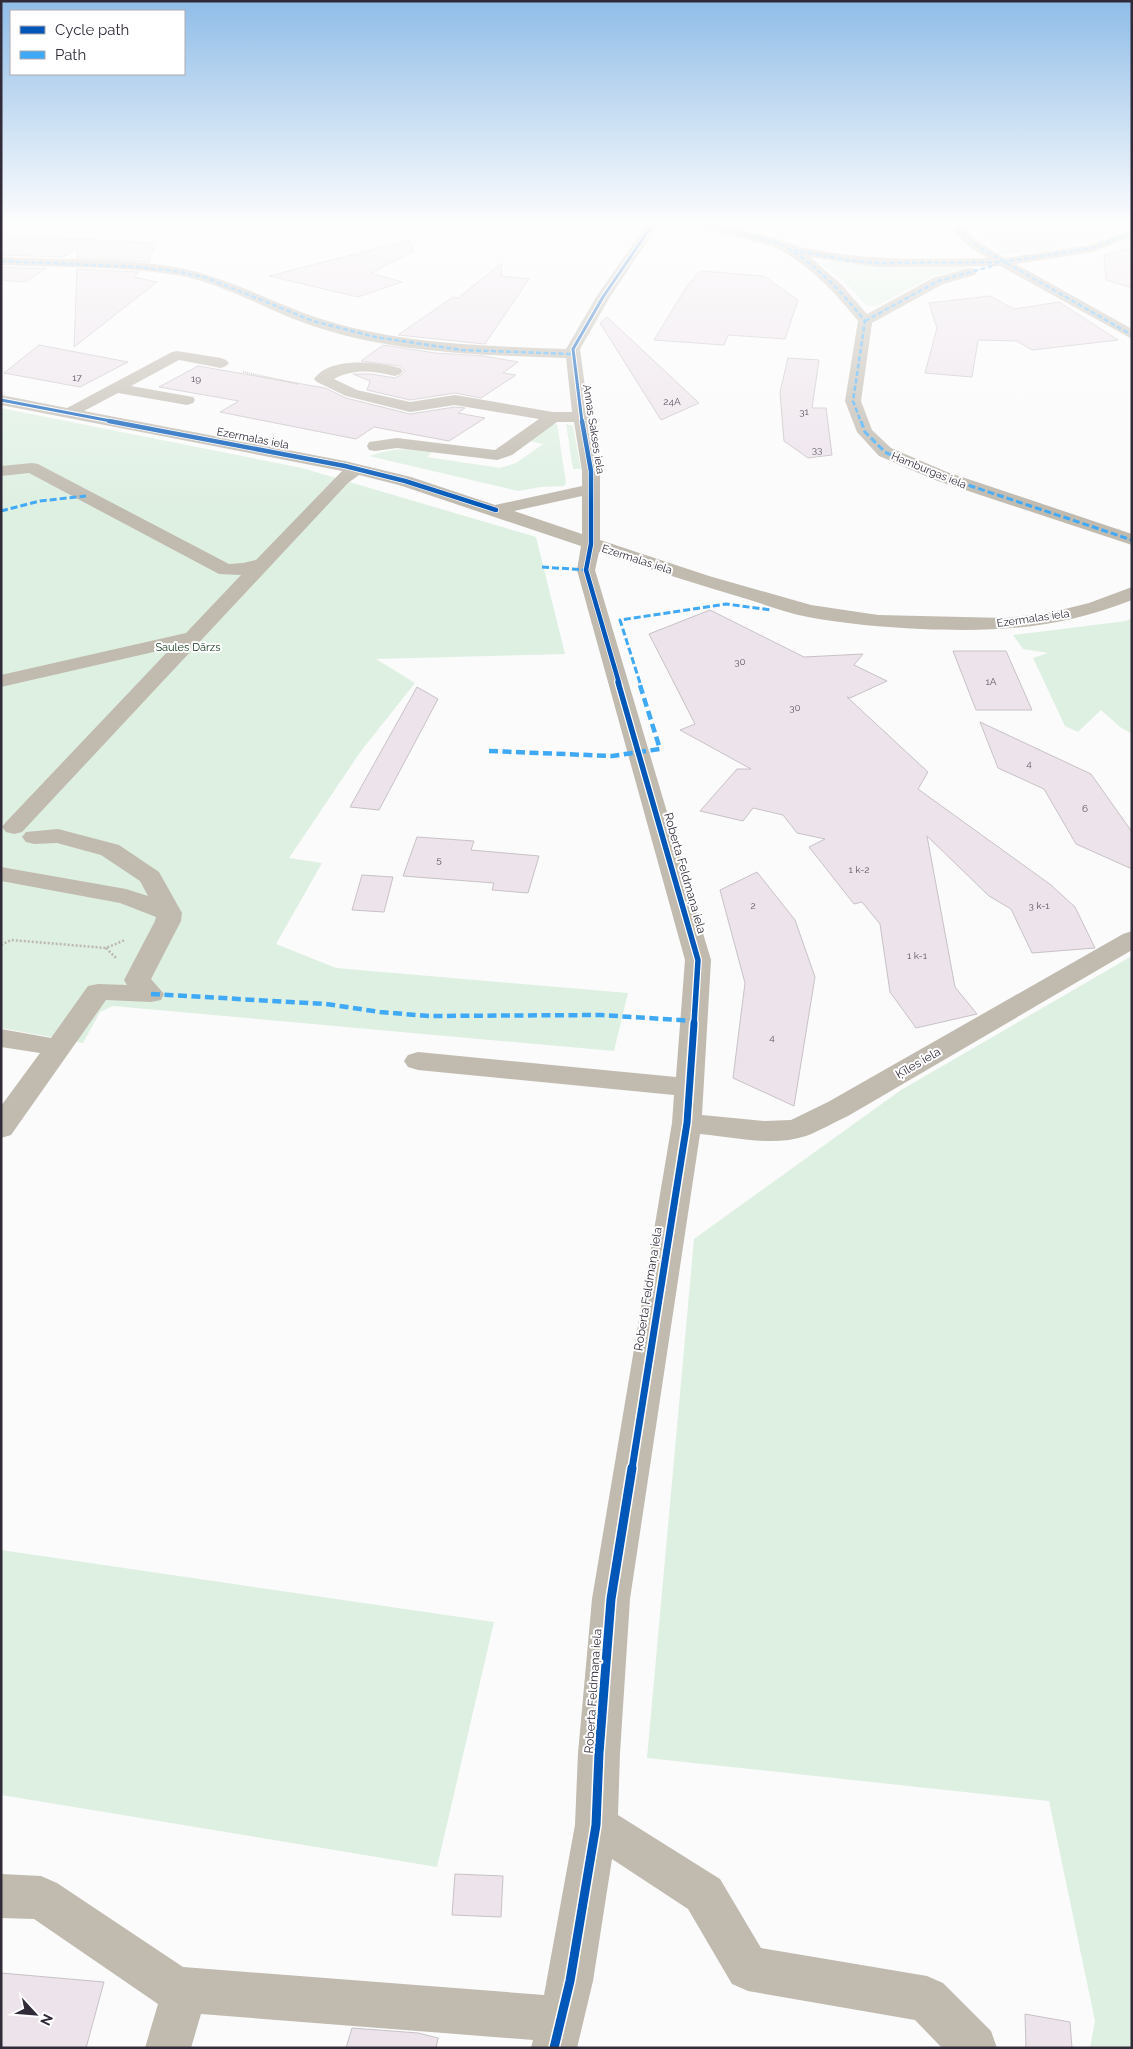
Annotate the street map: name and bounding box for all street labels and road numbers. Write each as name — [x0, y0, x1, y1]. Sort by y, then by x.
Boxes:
street label: Annas Sakses iela — [580, 383, 607, 475]
street label: Ezermalas iela — [216, 425, 290, 452]
street label: Hamburgas iela — [889, 449, 968, 491]
street label: Ezermalas iela — [600, 542, 674, 577]
street label: Ezermalas iela — [996, 607, 1070, 630]
street label: Roberta Feldmaņa iela — [661, 811, 709, 935]
street label: Ķīles iela — [893, 1045, 943, 1081]
street label: Roberta Feldmaņa iela — [631, 1226, 665, 1352]
street label: Roberta Feldmaņa iela — [582, 1628, 604, 1754]

